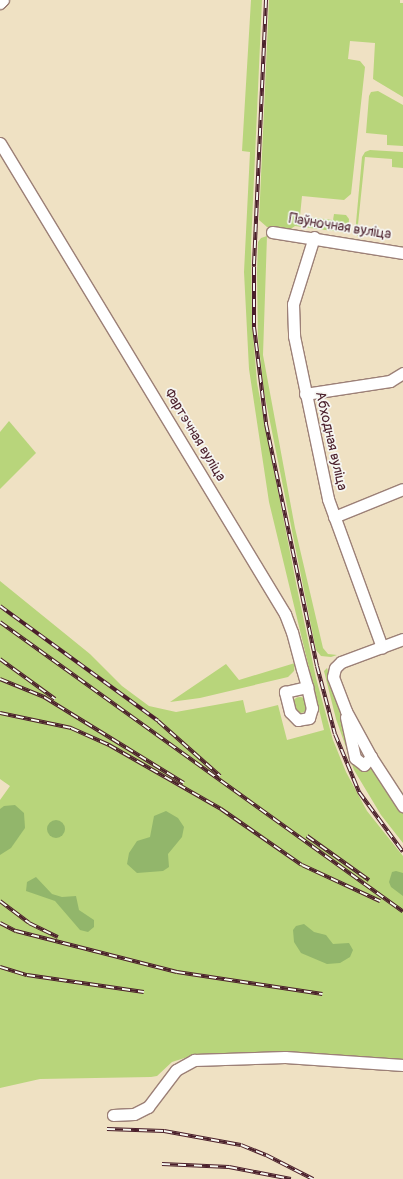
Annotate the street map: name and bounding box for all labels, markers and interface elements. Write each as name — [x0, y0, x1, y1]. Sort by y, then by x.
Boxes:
street label: Паўночная вуліца — [288, 211, 392, 243]
street label: Фартэчная вуліца — [161, 386, 229, 484]
street label: Абходная вуліца — [311, 390, 351, 492]

